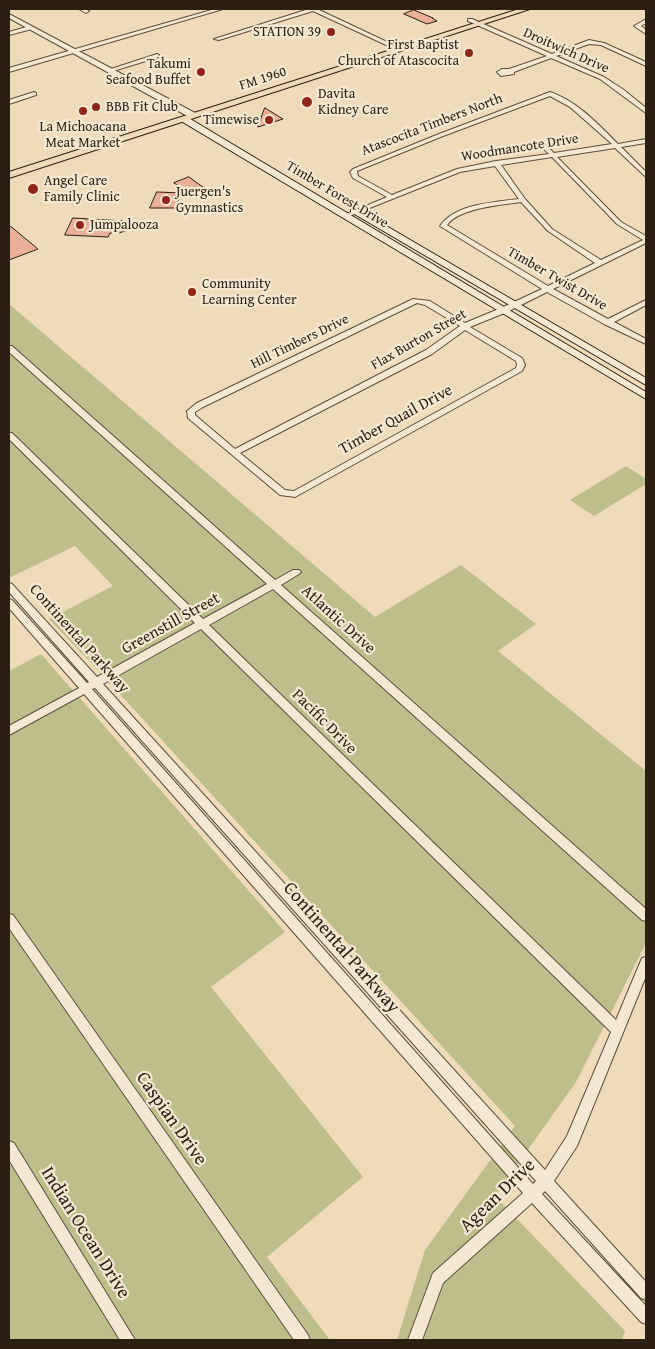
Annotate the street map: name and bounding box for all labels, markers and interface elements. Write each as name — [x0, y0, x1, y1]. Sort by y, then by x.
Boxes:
place label: STATION 39 — [253, 24, 321, 40]
street label: Droitwich Drive — [520, 25, 612, 77]
marker: STATION 39 — [325, 26, 337, 38]
place label: First Baptist Church of Atascocita — [338, 37, 459, 70]
marker: First Baptist Church of Atascocita — [463, 47, 475, 59]
place label: Takumi Seafood Buffet — [106, 56, 191, 88]
street label: FM 1960 — [237, 64, 289, 94]
marker: Takumi Seafood Buffet — [195, 66, 207, 78]
place label: Davita Kidney Care — [318, 86, 389, 118]
street label: Atascocita Timbers North — [359, 90, 505, 160]
marker: Davita Kidney Care — [300, 95, 314, 109]
place label: BBB Fit Club — [106, 99, 178, 115]
marker: BBB Fit Club — [90, 101, 102, 113]
marker: La Michoacana Meat Market — [77, 105, 89, 117]
place label: Timewise — [203, 112, 259, 128]
marker: Timewise — [263, 114, 275, 126]
place label: La Michoacana Meat Market — [40, 119, 126, 152]
street label: Woodmancote Drive — [460, 130, 580, 166]
street label: Timber Forest Drive — [283, 158, 391, 232]
place label: Angel Care Family Clinic — [44, 173, 120, 206]
marker: Angel Care Family Clinic — [26, 182, 40, 196]
place label: Juergen's Gymnastics — [176, 184, 243, 216]
marker: Juergen's Gymnastics — [160, 194, 172, 206]
place label: Jumpalooza — [90, 217, 159, 233]
marker: Jumpalooza — [74, 219, 86, 231]
street label: Timber Twist Drive — [504, 244, 610, 314]
place label: Community Learning Center — [202, 276, 297, 308]
marker: Community Learning Center — [186, 286, 198, 298]
street label: Flax Burton Street — [368, 306, 470, 374]
street label: Hill Timbers Drive — [248, 311, 352, 373]
street label: Timber Quail Drive — [336, 381, 456, 459]
street label: Continental Parkway — [25, 580, 133, 698]
street label: Atlantic Drive — [297, 582, 379, 658]
street label: Greenstill Street — [119, 589, 223, 659]
street label: Pacific Drive — [288, 686, 360, 758]
street label: Continental Parkway — [278, 878, 404, 1018]
street label: Caspian Drive — [130, 1068, 212, 1170]
street label: Agean Drive — [455, 1154, 541, 1238]
street label: Indian Ocean Drive — [35, 1163, 135, 1303]

